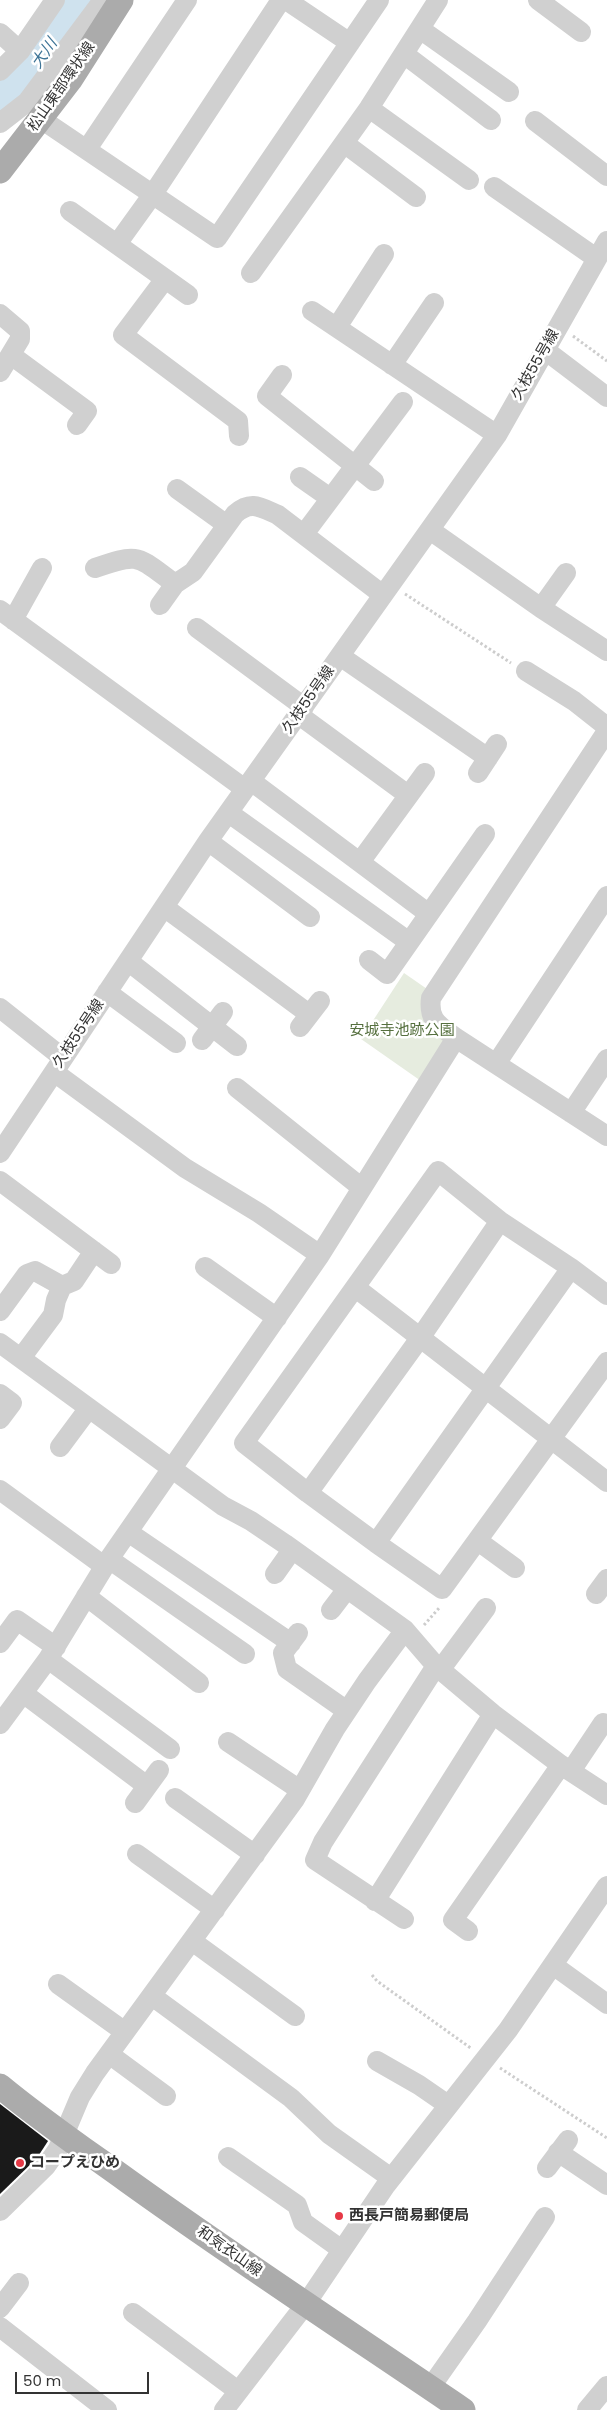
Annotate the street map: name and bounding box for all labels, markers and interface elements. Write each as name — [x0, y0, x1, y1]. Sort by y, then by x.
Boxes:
water label: 大川 — [28, 35, 62, 73]
street label: 松山東部環状線 — [25, 39, 99, 135]
street label: 久枝55号線 — [508, 326, 564, 404]
street label: 久枝55号線 — [279, 663, 339, 737]
street label: 久枝55号線 — [49, 996, 109, 1072]
park label: 安城寺池跡公園 — [350, 1022, 454, 1040]
place label: コープえひめ — [30, 2154, 120, 2172]
marker: コープえひめ — [14, 2157, 26, 2169]
place label: 西長戸簡易郵便局 — [349, 2207, 469, 2225]
marker: 西長戸簡易郵便局 — [333, 2210, 345, 2222]
street label: 和気衣山線 — [193, 2223, 265, 2281]
scale bar — [18, 2362, 151, 2394]
text: 50 m — [23, 2370, 61, 2391]

